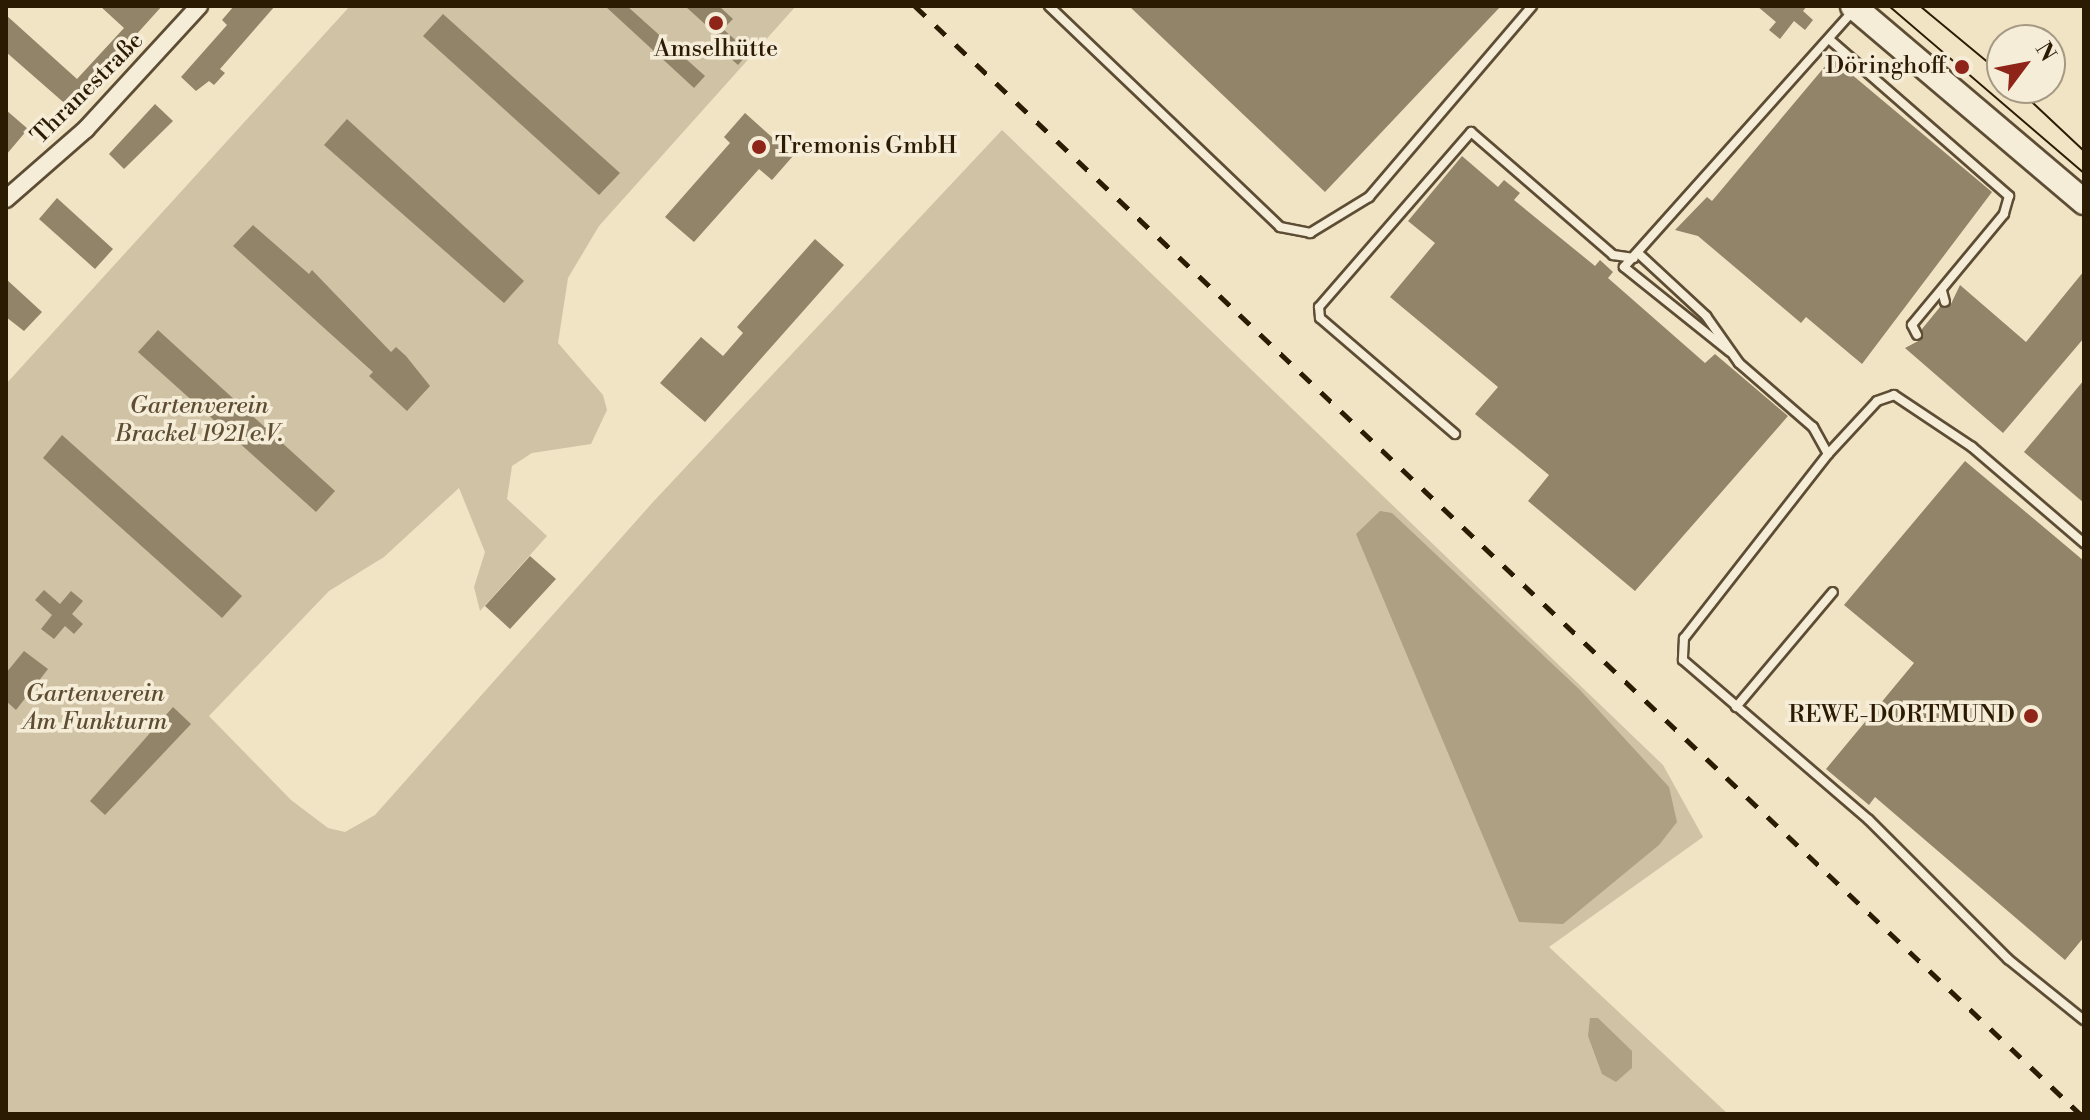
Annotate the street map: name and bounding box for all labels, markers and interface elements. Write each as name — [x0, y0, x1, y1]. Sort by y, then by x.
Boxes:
marker: Amselhütte — [707, 14, 725, 32]
north arrow — [1986, 24, 2066, 104]
street label: Thranestraße — [26, 27, 150, 151]
place label: Amselhütte — [654, 36, 778, 64]
text: N — [2029, 38, 2061, 67]
place label: Döringhoff — [1825, 53, 1946, 81]
marker: Döringhoff — [1953, 58, 1971, 76]
place label: Tremonis GmbH — [775, 133, 957, 161]
marker: Tremonis GmbH — [750, 138, 768, 156]
park label: Gartenverein Brackel 1921 e.V. — [115, 393, 283, 449]
park label: Gartenverein Am Funkturm — [23, 681, 167, 737]
place label: REWE-DORTMUND — [1788, 702, 2015, 730]
marker: REWE-DORTMUND — [2022, 707, 2040, 725]

